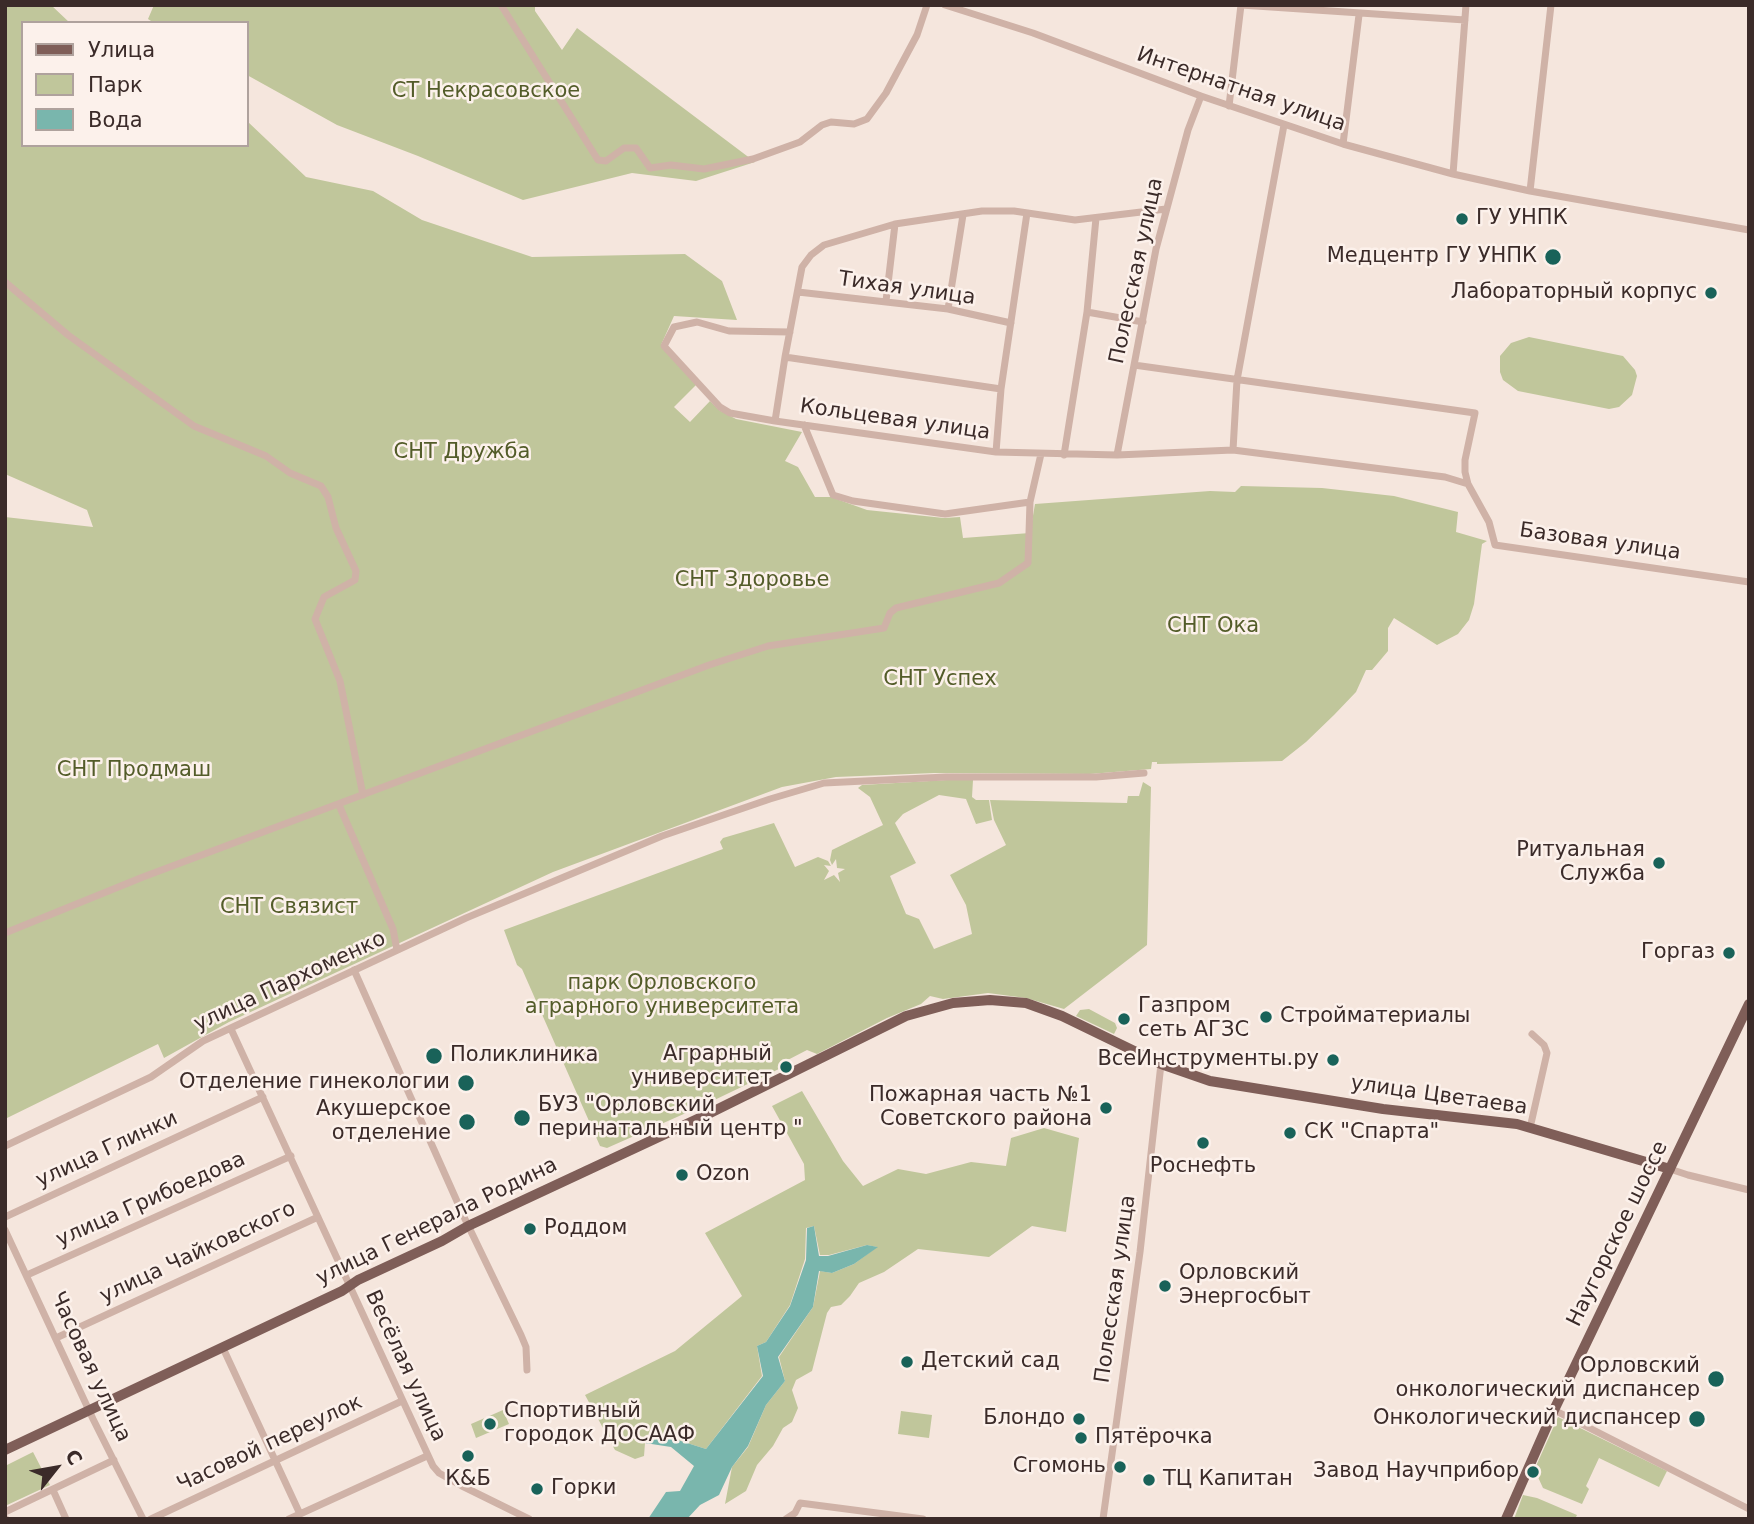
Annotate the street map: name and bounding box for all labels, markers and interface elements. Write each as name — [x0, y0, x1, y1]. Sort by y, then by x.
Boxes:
legend — [21, 21, 248, 147]
text: Улица — [88, 38, 155, 62]
street label: Интернатная улица — [1133, 42, 1349, 138]
text: Парк — [88, 73, 143, 97]
park label: СТ Некрасовское — [392, 79, 580, 105]
text: Вода — [88, 108, 143, 132]
street label: Полесская улица — [1105, 176, 1169, 366]
place label: ГУ УНПК — [1476, 206, 1568, 232]
marker: ГУ УНПК — [1454, 211, 1470, 227]
place label: Медцентр ГУ УНПК — [1327, 244, 1537, 270]
marker: Медцентр ГУ УНПК — [1543, 247, 1563, 267]
street label: Тихая улица — [837, 267, 977, 311]
place label: Лабораторный корпус — [1451, 280, 1697, 306]
marker: Лабораторный корпус — [1703, 285, 1719, 301]
street label: Кольцевая улица — [798, 394, 992, 446]
park label: СНТ Дружба — [394, 440, 530, 466]
street label: Базовая улица — [1518, 518, 1682, 566]
park label: СНТ Здоровье — [675, 568, 829, 594]
park label: СНТ Ока — [1167, 614, 1259, 640]
park label: СНТ Успех — [883, 667, 997, 693]
park label: СНТ Продмаш — [57, 758, 211, 784]
place label: Ритуальная Служба — [1516, 838, 1645, 888]
marker: Ритуальная Служба — [1651, 855, 1667, 871]
park label: СНТ Связист — [220, 895, 358, 921]
street label: улица Пархоменко — [190, 926, 390, 1038]
place label: Горгаз — [1641, 940, 1715, 966]
marker: Горгаз — [1721, 945, 1737, 961]
park label: парк Орловского аграрного университета — [525, 971, 799, 1021]
place label: Газпром сеть АГЗС — [1138, 994, 1249, 1044]
place label: Стройматериалы — [1280, 1004, 1470, 1030]
marker: Стройматериалы — [1258, 1009, 1274, 1025]
marker: Газпром сеть АГЗС — [1116, 1011, 1132, 1027]
place label: Аграрный университет — [631, 1042, 772, 1092]
place label: Поликлиника — [450, 1043, 598, 1069]
marker: Поликлиника — [424, 1046, 444, 1066]
place label: ВсеИнструменты.ру — [1097, 1047, 1319, 1073]
marker: ВсеИнструменты.ру — [1325, 1052, 1341, 1068]
marker: Аграрный университет — [778, 1059, 794, 1075]
place label: Отделение гинекологии — [179, 1070, 450, 1096]
street label: улица Цветаева — [1349, 1071, 1529, 1121]
marker: Отделение гинекологии — [456, 1073, 476, 1093]
place label: Пожарная часть №1 Советского района — [869, 1083, 1092, 1133]
place label: БУЗ "Орловский перинатальный центр " — [538, 1093, 803, 1143]
place label: Акушерское отделение — [316, 1097, 451, 1147]
marker: Пожарная часть №1 Советского района — [1098, 1100, 1114, 1116]
street label: улица Глинки — [32, 1106, 182, 1194]
marker: БУЗ "Орловский перинатальный центр " — [512, 1108, 532, 1128]
marker: Акушерское отделение — [457, 1112, 477, 1132]
place label: СК "Спарта" — [1304, 1120, 1439, 1146]
marker: СК "Спарта" — [1282, 1125, 1298, 1141]
marker: Роснефть — [1195, 1135, 1211, 1151]
street label: Наугорское шоссе — [1562, 1137, 1674, 1331]
street label: улица Грибоедова — [52, 1147, 250, 1253]
street label: улица Генерала Родина — [312, 1153, 562, 1291]
place label: Роснефть — [1150, 1154, 1256, 1180]
place label: Ozon — [696, 1162, 750, 1188]
marker: Ozon — [674, 1167, 690, 1183]
street label: Полесская улица — [1090, 1193, 1142, 1385]
street label: улица Чайковского — [96, 1197, 300, 1309]
place label: Роддом — [544, 1216, 627, 1242]
marker: Роддом — [522, 1221, 538, 1237]
place label: Орловский Энергосбыт — [1179, 1261, 1311, 1311]
marker: Орловский Энергосбыт — [1157, 1278, 1173, 1294]
street label: Весёлая улица — [359, 1286, 451, 1446]
street label: Часовая улица — [44, 1288, 136, 1446]
place label: Детский сад — [921, 1349, 1060, 1375]
marker: Детский сад — [899, 1354, 915, 1370]
place label: Орловский онкологический диспансер — [1396, 1354, 1700, 1404]
marker: Орловский онкологический диспансер — [1706, 1369, 1726, 1389]
street label: Часовой переулок — [173, 1390, 367, 1498]
place label: Спортивный городок ДОСААФ — [504, 1399, 695, 1449]
place label: Блондо — [983, 1406, 1065, 1432]
place label: Онкологический диспансер — [1373, 1406, 1681, 1432]
marker: Онкологический диспансер — [1687, 1409, 1707, 1429]
marker: Блондо — [1071, 1411, 1087, 1427]
marker: Спортивный городок ДОСААФ — [482, 1416, 498, 1432]
place label: Пятёрочка — [1095, 1425, 1213, 1451]
marker: Пятёрочка — [1073, 1430, 1089, 1446]
north arrow — [21, 1433, 91, 1503]
text: С — [61, 1446, 87, 1469]
marker: К&Б — [460, 1448, 476, 1464]
place label: Сгомонь — [1013, 1454, 1106, 1480]
marker: Сгомонь — [1112, 1459, 1128, 1475]
place label: Завод Научприбор — [1313, 1459, 1519, 1485]
marker: Завод Научприбор — [1525, 1464, 1541, 1480]
place label: К&Б — [445, 1467, 491, 1493]
place label: ТЦ Капитан — [1163, 1467, 1293, 1493]
marker: ТЦ Капитан — [1141, 1472, 1157, 1488]
place label: Горки — [551, 1476, 616, 1502]
marker: Горки — [529, 1481, 545, 1497]

